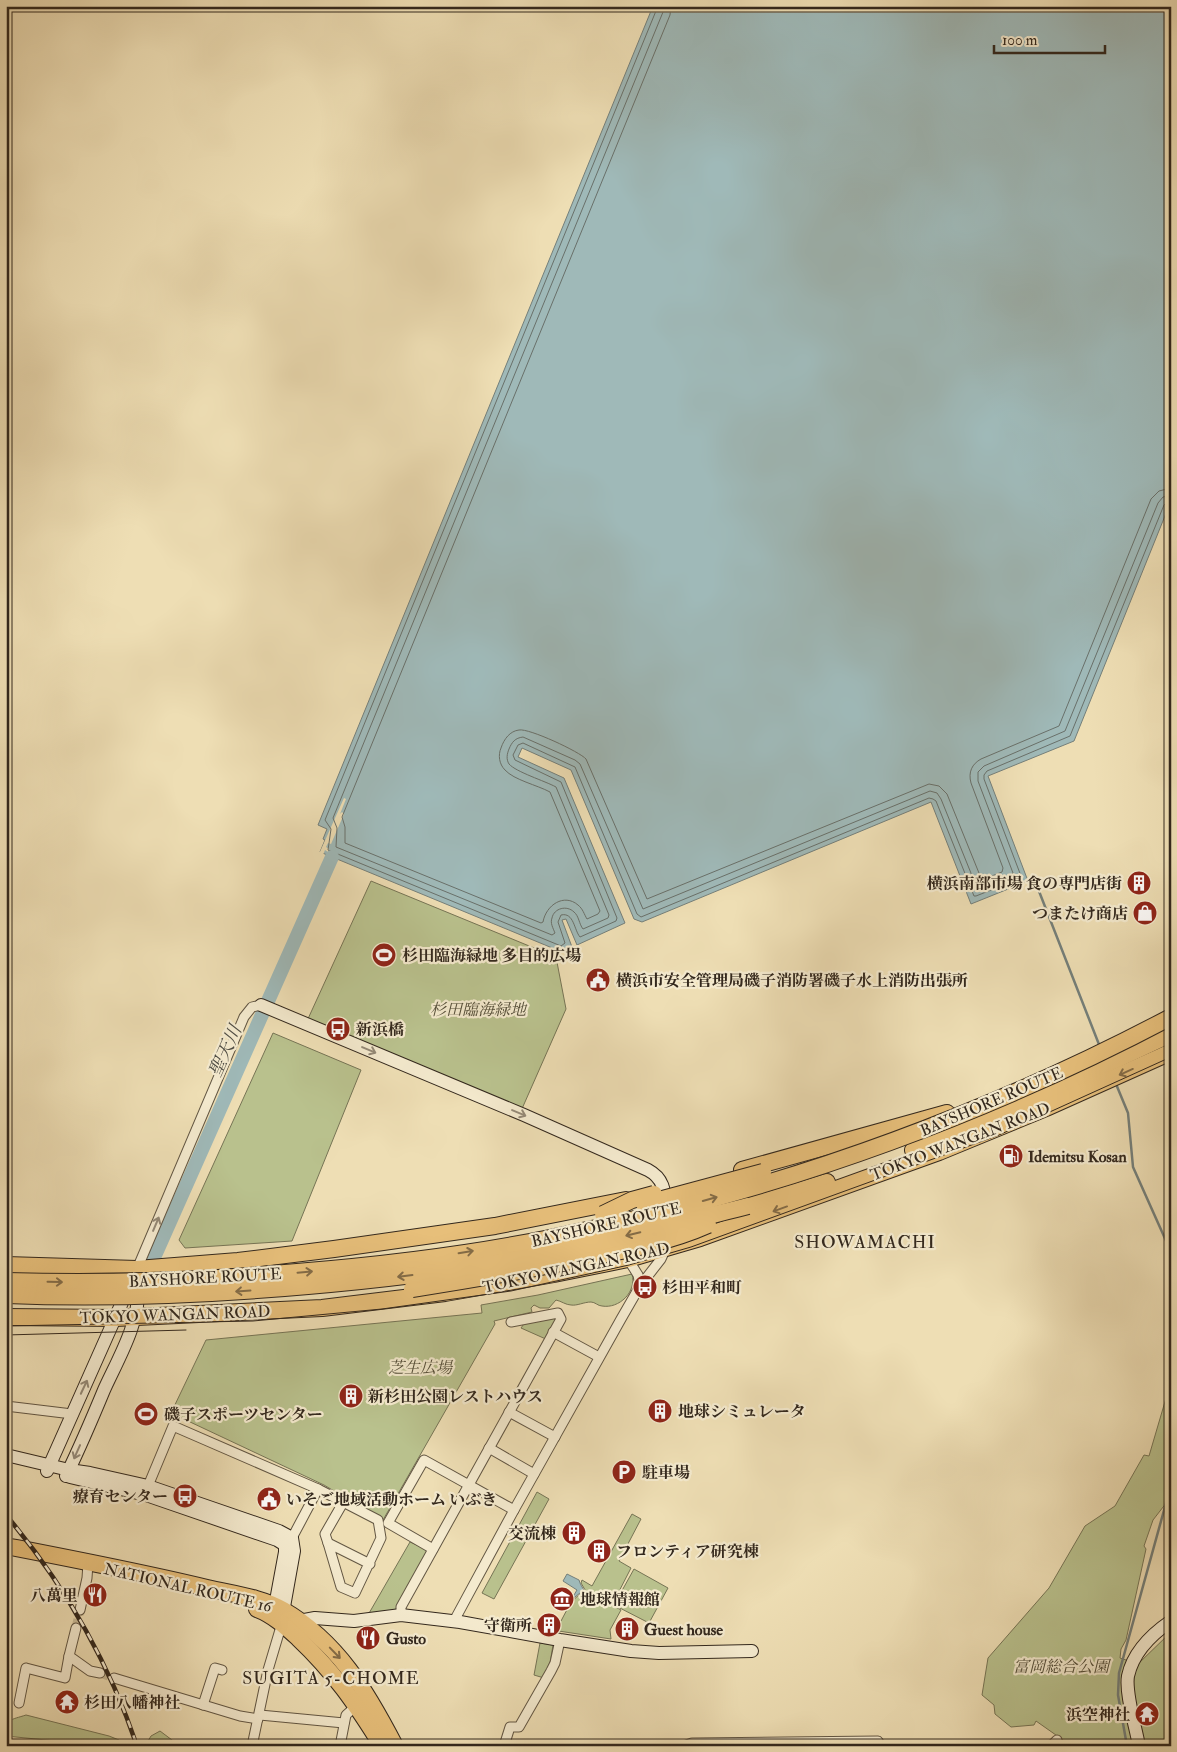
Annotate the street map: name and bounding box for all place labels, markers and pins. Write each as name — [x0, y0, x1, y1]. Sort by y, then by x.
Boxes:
building icon: 横浜南部市場 食の専門店街 — [1126, 870, 1152, 896]
place label: 横浜南部市場 食の専門店街 — [927, 874, 1122, 894]
shop icon: つまたけ商店 — [1132, 900, 1158, 926]
place label: つまたけ商店 — [1032, 904, 1128, 924]
sports icon: 杉田臨海緑地 多目的広場 — [371, 942, 397, 968]
place label: 杉田臨海緑地 多目的広場 — [402, 946, 581, 966]
public building icon: 横浜市安全管理局磯子消防署磯子水上消防出張所 — [585, 967, 611, 993]
place label: 横浜市安全管理局磯子消防署磯子水上消防出張所 — [616, 971, 968, 991]
bus stop icon: 新浜橋 — [325, 1016, 351, 1042]
place label: 新浜橋 — [355, 1020, 404, 1040]
fuel station icon: Idemitsu Kosan — [998, 1143, 1024, 1169]
place label: Idemitsu Kosan — [1028, 1147, 1127, 1167]
bus stop icon: 杉田平和町 — [632, 1274, 658, 1300]
place label: 杉田平和町 — [662, 1278, 742, 1298]
building icon: 新杉田公園レストハウス — [338, 1383, 364, 1409]
place label: 新杉田公園レストハウス — [367, 1387, 543, 1407]
building icon: 地球シミュレータ — [647, 1398, 673, 1424]
sports icon: 磯子スポーツセンター — [133, 1401, 159, 1427]
place label: 地球シミュレータ — [678, 1402, 806, 1422]
place label: 磯子スポーツセンター — [164, 1405, 323, 1425]
parking icon: 駐車場 — [611, 1459, 637, 1485]
place label: 駐車場 — [642, 1463, 690, 1483]
bus stop icon: 療育センター — [172, 1483, 198, 1509]
public building icon: いそご地域活動ホーム いぶき — [256, 1486, 282, 1512]
place label: 療育センター — [73, 1487, 168, 1507]
place label: いそご地域活動ホーム いぶき — [286, 1490, 497, 1510]
building icon: 交流棟 — [561, 1520, 587, 1546]
place label: 交流棟 — [508, 1524, 556, 1544]
building icon: フロンティア研究棟 — [586, 1538, 612, 1564]
place label: フロンティア研究棟 — [616, 1542, 759, 1562]
restaurant icon: 八萬里 — [82, 1582, 108, 1608]
place label: 八萬里 — [30, 1586, 78, 1606]
museum icon: 地球情報館 — [549, 1586, 575, 1612]
place label: 地球情報館 — [580, 1590, 660, 1610]
building icon: 守衛所 — [536, 1612, 562, 1638]
place label: 守衛所 — [484, 1616, 532, 1636]
building icon: Guest house — [614, 1616, 640, 1642]
place label: Guest house — [644, 1620, 723, 1640]
restaurant icon: Gusto — [355, 1625, 381, 1651]
place label: Gusto — [386, 1629, 426, 1649]
temple icon: 杉田八幡神社 — [54, 1689, 80, 1715]
place label: 杉田八幡神社 — [84, 1693, 180, 1713]
temple icon: 浜空神社 — [1134, 1701, 1160, 1727]
place label: 浜空神社 — [1066, 1705, 1130, 1725]

